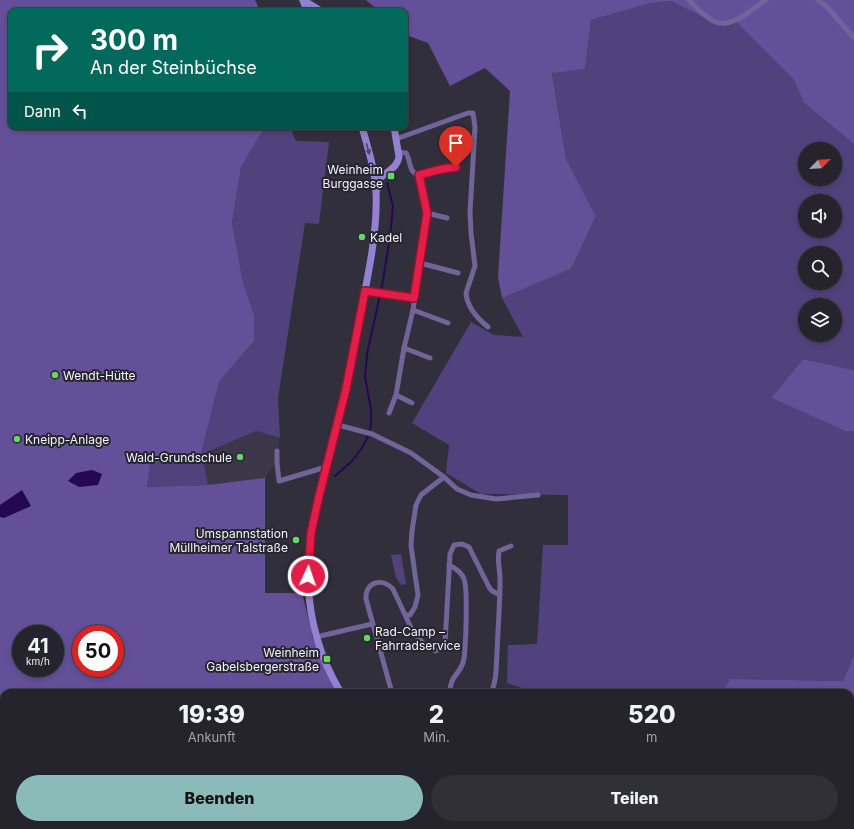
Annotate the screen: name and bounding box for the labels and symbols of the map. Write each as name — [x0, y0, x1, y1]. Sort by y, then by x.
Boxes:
pin — [439, 126, 473, 167]
north arrow — [798, 142, 842, 186]
one-way arrow — [365, 143, 371, 155]
place label: Weinheim Burggasse — [323, 162, 383, 191]
marker: Weinheim Burggasse — [386, 171, 396, 181]
place label: Kadel — [370, 230, 402, 245]
marker: Kadel — [357, 232, 367, 242]
place label: Wendt-Hütte — [63, 368, 136, 383]
marker: Wendt-Hütte — [50, 370, 60, 380]
place label: Kneipp-Anlage — [25, 432, 109, 447]
marker: Kneipp-Anlage — [12, 434, 22, 444]
place label: Wald-Grundschule — [126, 450, 232, 465]
marker: Wald-Grundschule — [235, 452, 245, 462]
place label: Umspannstation Müllheimer Talstraße — [169, 526, 288, 555]
marker: Umspannstation Müllheimer Talstraße — [291, 535, 301, 545]
position arrow — [287, 555, 329, 597]
place label: Rad-Camp – Fahrradservice — [375, 624, 460, 653]
speed limit sign: 50 — [72, 625, 124, 677]
marker: Rad-Camp – Fahrradservice — [362, 633, 372, 643]
place label: Weinheim Gabelsbergerstraße — [206, 645, 319, 674]
marker: Weinheim Gabelsbergerstraße — [322, 654, 332, 664]

